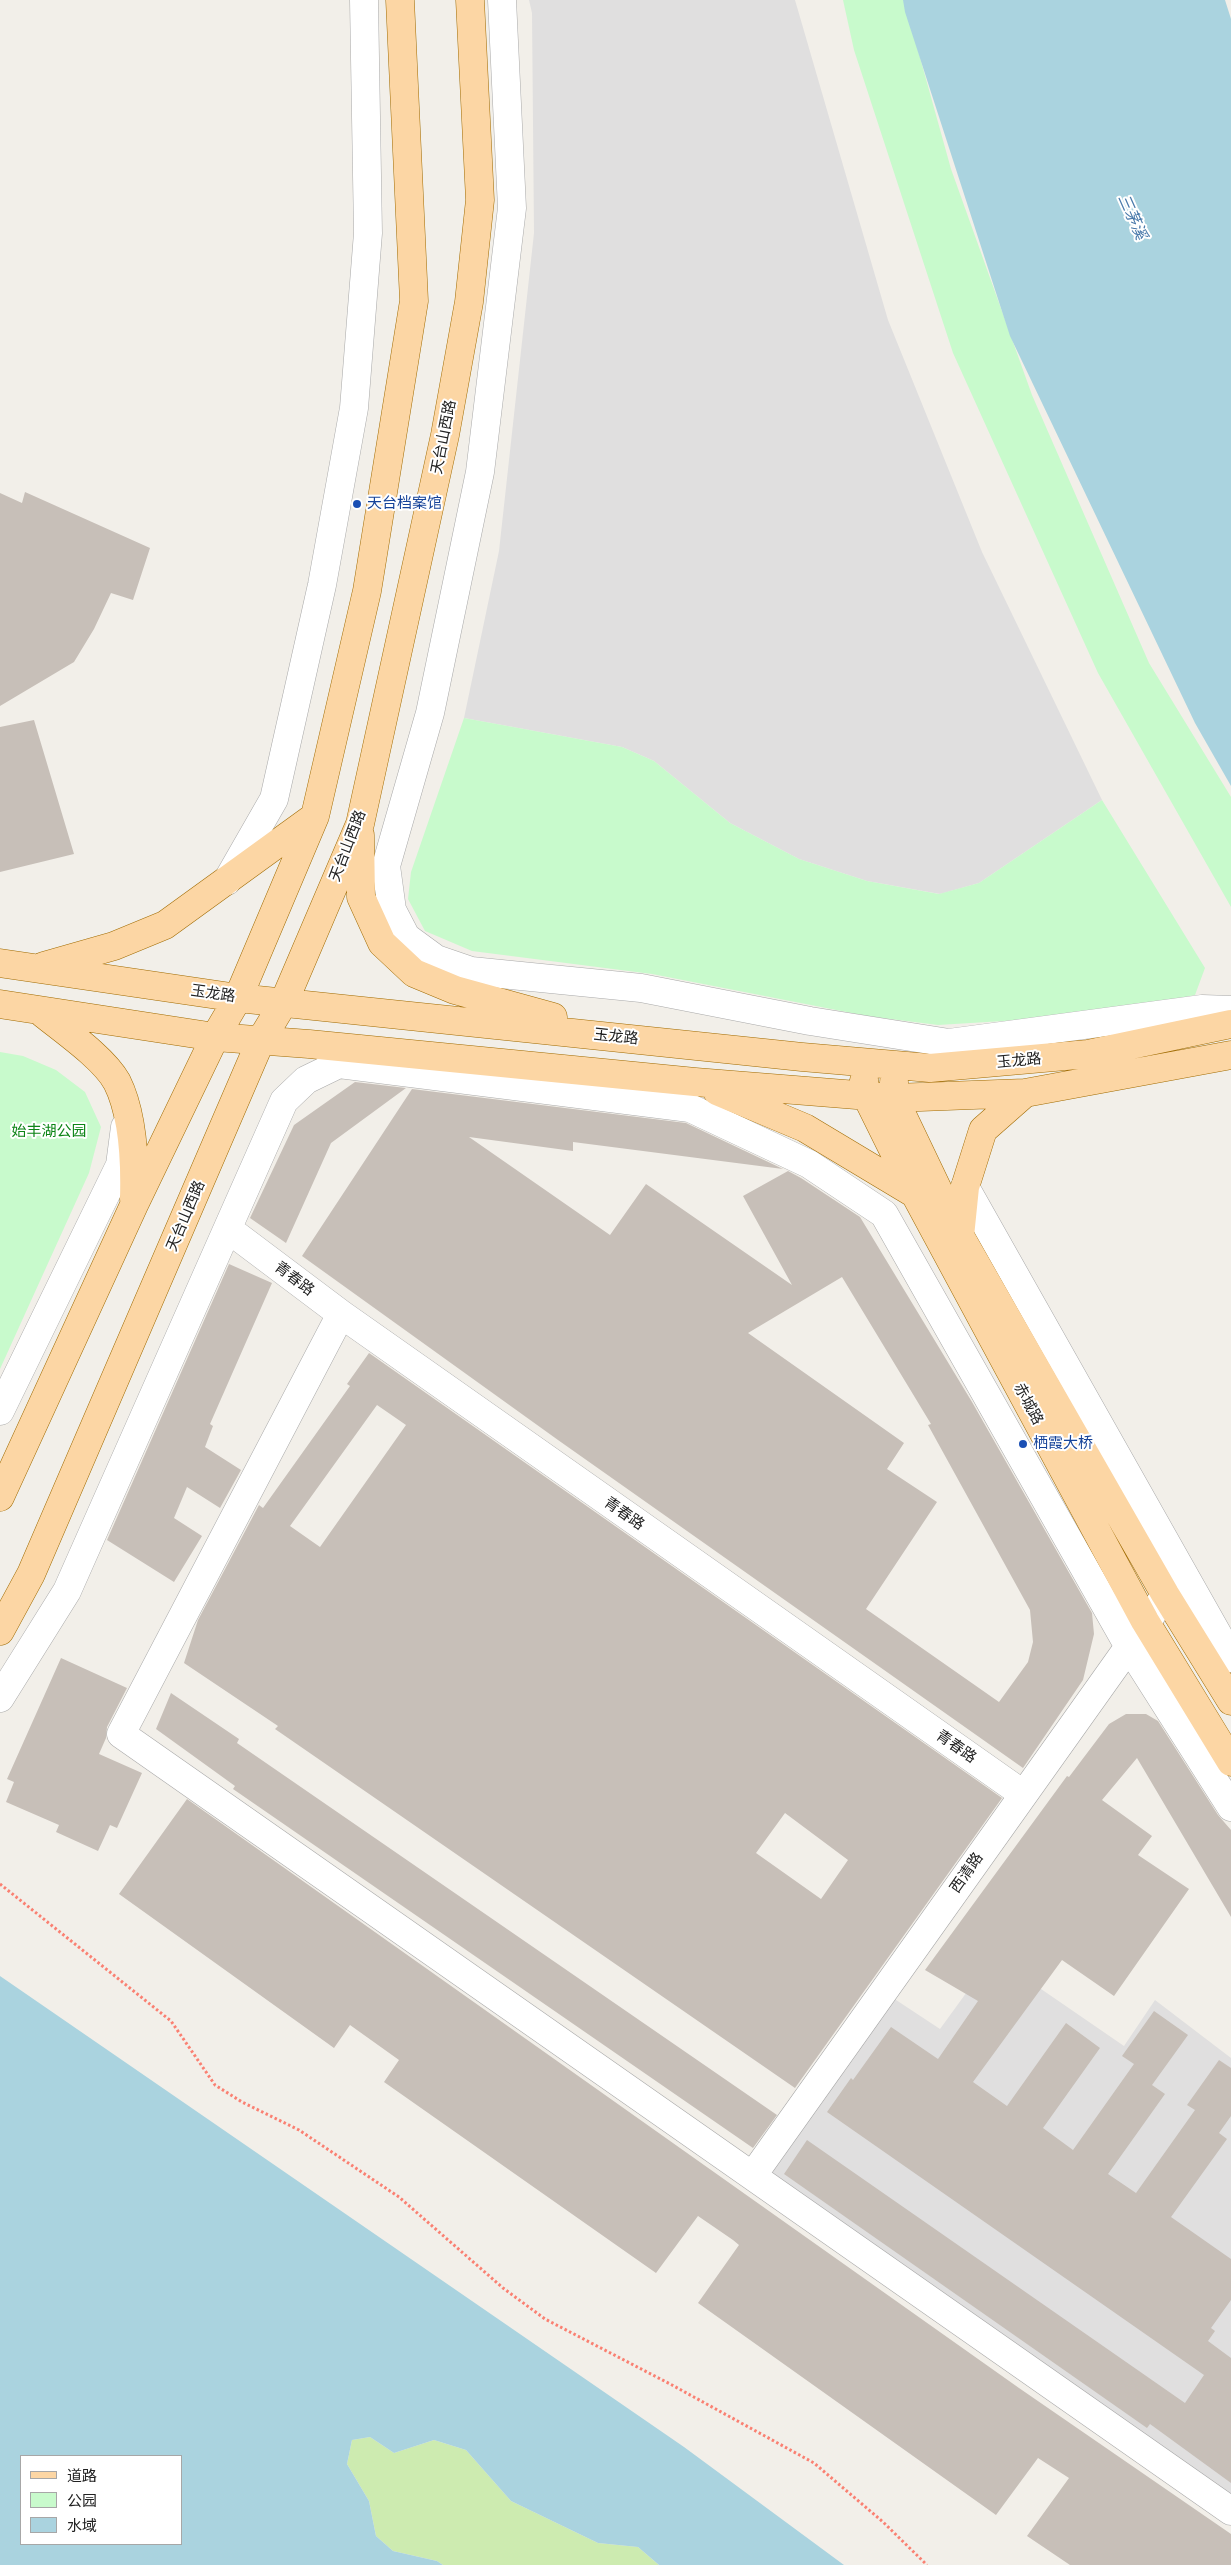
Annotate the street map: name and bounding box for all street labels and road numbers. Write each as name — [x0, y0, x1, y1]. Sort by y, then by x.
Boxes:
street label: 天台山西路 — [428, 398, 460, 476]
street label: 天台山西路 — [326, 808, 370, 884]
street label: 玉龙路 — [189, 982, 237, 1006]
street label: 玉龙路 — [593, 1026, 639, 1048]
street label: 玉龙路 — [996, 1050, 1042, 1072]
street label: 天台山西路 — [163, 1178, 209, 1254]
street label: 青春路 — [271, 1258, 317, 1300]
street label: 赤城路 — [1009, 1380, 1047, 1428]
street label: 青春路 — [600, 1494, 648, 1534]
street label: 青春路 — [932, 1727, 980, 1767]
street label: 西清路 — [947, 1849, 987, 1897]

